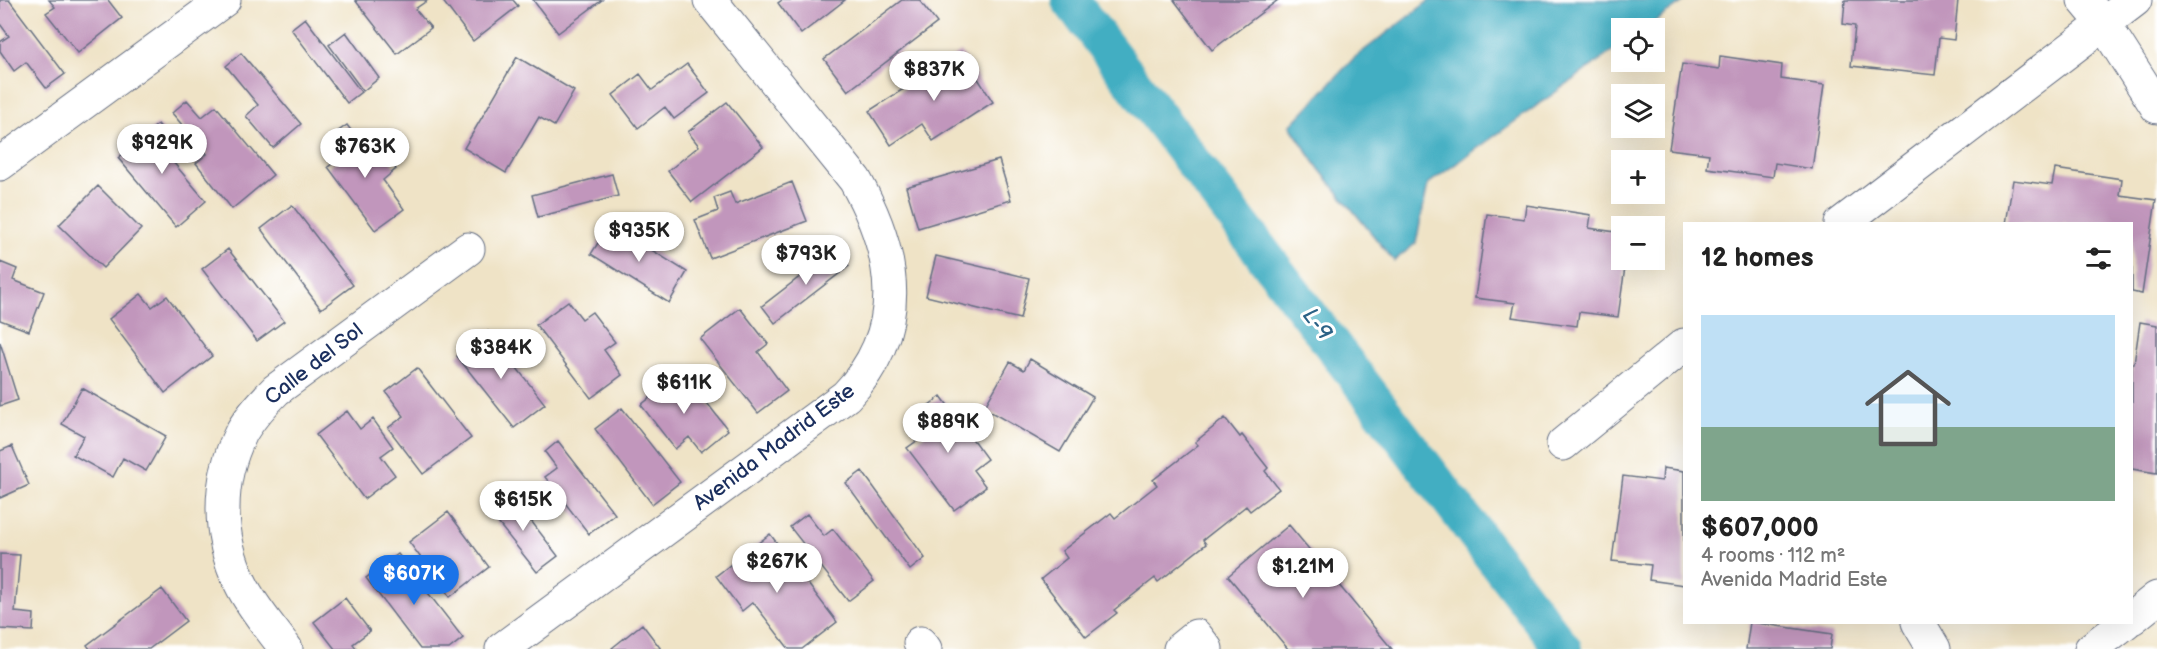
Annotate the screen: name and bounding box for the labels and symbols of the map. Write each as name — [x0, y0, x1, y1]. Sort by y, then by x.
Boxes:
pin: $837K — [892, 51, 976, 102]
pin: $929K — [120, 124, 204, 175]
pin: $763K — [323, 128, 407, 179]
pin: $935K — [597, 212, 681, 263]
pin: $793K — [764, 235, 848, 286]
water label: L-9 — [1296, 303, 1338, 346]
street label: Calle del Sol — [260, 318, 368, 410]
pin: $384K — [459, 329, 543, 380]
pin: $611K — [642, 364, 726, 415]
street label: Avenida Madrid Este — [688, 378, 860, 516]
pin: $889K — [906, 403, 990, 454]
pin: $615K — [481, 481, 565, 532]
pin: $267K — [735, 543, 819, 594]
pin: $1.21M — [1254, 548, 1352, 599]
pin: $607K — [372, 555, 456, 606]

